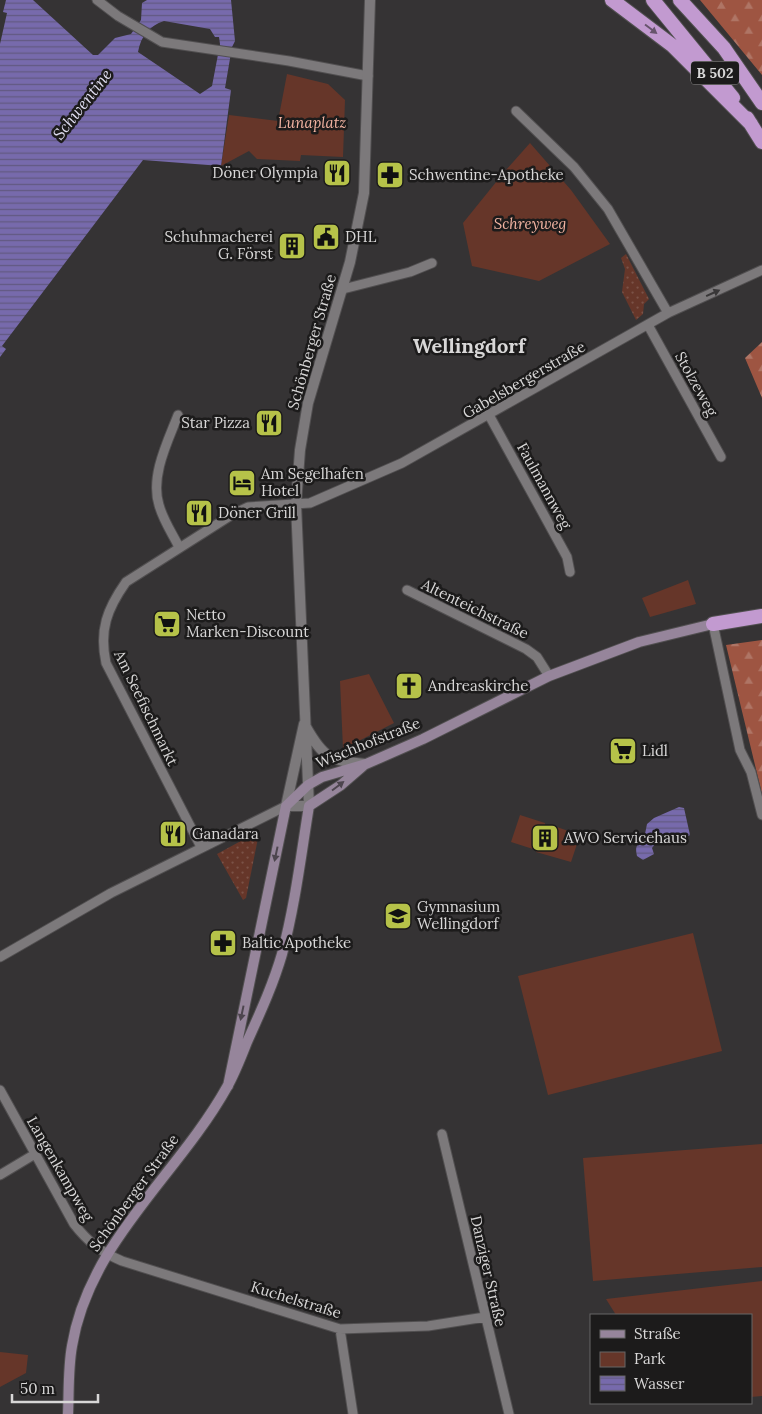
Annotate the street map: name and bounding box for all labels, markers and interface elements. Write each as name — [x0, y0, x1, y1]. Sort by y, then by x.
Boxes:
one-way arrow — [644, 24, 657, 35]
road number: B 502 — [691, 62, 739, 84]
water label: Schwentine — [48, 64, 116, 143]
park label: Lunaplatz — [278, 113, 346, 132]
restaurant icon: Döner Olympia — [322, 158, 352, 188]
pharmacy icon: Schwentine-Apotheke — [375, 160, 405, 190]
place label: Döner Olympia — [212, 163, 318, 182]
place label: Schwentine-Apotheke — [409, 165, 564, 184]
park label: Schreyweg — [494, 214, 566, 233]
public building icon: DHL — [311, 222, 341, 252]
place label: Schuhmacherei G. Först — [165, 227, 273, 263]
place label: DHL — [345, 227, 377, 246]
building icon: Schuhmacherei G. Först — [277, 231, 307, 261]
street label: Schönberger Straße — [283, 272, 340, 412]
one-way arrow — [706, 289, 720, 297]
district label: Wellingdorf — [413, 333, 527, 358]
street label: Gabelsbergerstraße — [459, 337, 588, 422]
street label: Stolzeweg — [671, 348, 722, 420]
restaurant icon: Star Pizza — [254, 408, 284, 438]
place label: Star Pizza — [181, 413, 250, 432]
street label: Faulmannweg — [513, 439, 576, 533]
place label: Am Segelhafen Hotel — [260, 464, 364, 500]
hotel icon: Am Segelhafen Hotel — [227, 468, 257, 498]
restaurant icon: Döner Grill — [184, 498, 214, 528]
place label: Döner Grill — [218, 503, 296, 522]
street label: Altenteichstraße — [418, 574, 532, 643]
place label: Netto Marken-Discount — [186, 605, 309, 641]
supermarket icon: Netto Marken-Discount — [152, 609, 182, 639]
street label: Am Seefischmarkt — [110, 646, 183, 769]
church icon: Andreaskirche — [394, 671, 424, 701]
place label: Andreaskirche — [427, 676, 528, 695]
street label: Wischhofstraße — [313, 713, 423, 772]
supermarket icon: Lidl — [608, 736, 638, 766]
place label: Lidl — [642, 741, 668, 760]
one-way arrow — [332, 782, 345, 792]
restaurant icon: Ganadara — [158, 819, 188, 849]
building icon: AWO Servicehaus — [530, 823, 560, 853]
place label: Ganadara — [192, 824, 259, 843]
place label: AWO Servicehaus — [563, 828, 687, 847]
one-way arrow — [272, 846, 280, 862]
place label: Gymnasium Wellingdorf — [417, 897, 500, 933]
school or university icon: Gymnasium Wellingdorf — [383, 901, 413, 931]
pharmacy icon: Baltic Apotheke — [208, 928, 238, 958]
place label: Baltic Apotheke — [242, 933, 351, 952]
one-way arrow — [238, 1005, 246, 1021]
street label: Langenkampweg — [23, 1113, 98, 1225]
street label: Schönberger Straße — [85, 1130, 182, 1255]
street label: Danziger Straße — [466, 1214, 510, 1328]
street label: Kuchelstraße — [249, 1277, 344, 1322]
legend — [590, 1314, 752, 1404]
text: Straße — [634, 1324, 681, 1343]
text: Park — [634, 1349, 665, 1368]
scale bar — [12, 1372, 99, 1404]
text: Wasser — [634, 1374, 685, 1393]
text: 50 m — [20, 1379, 55, 1398]

